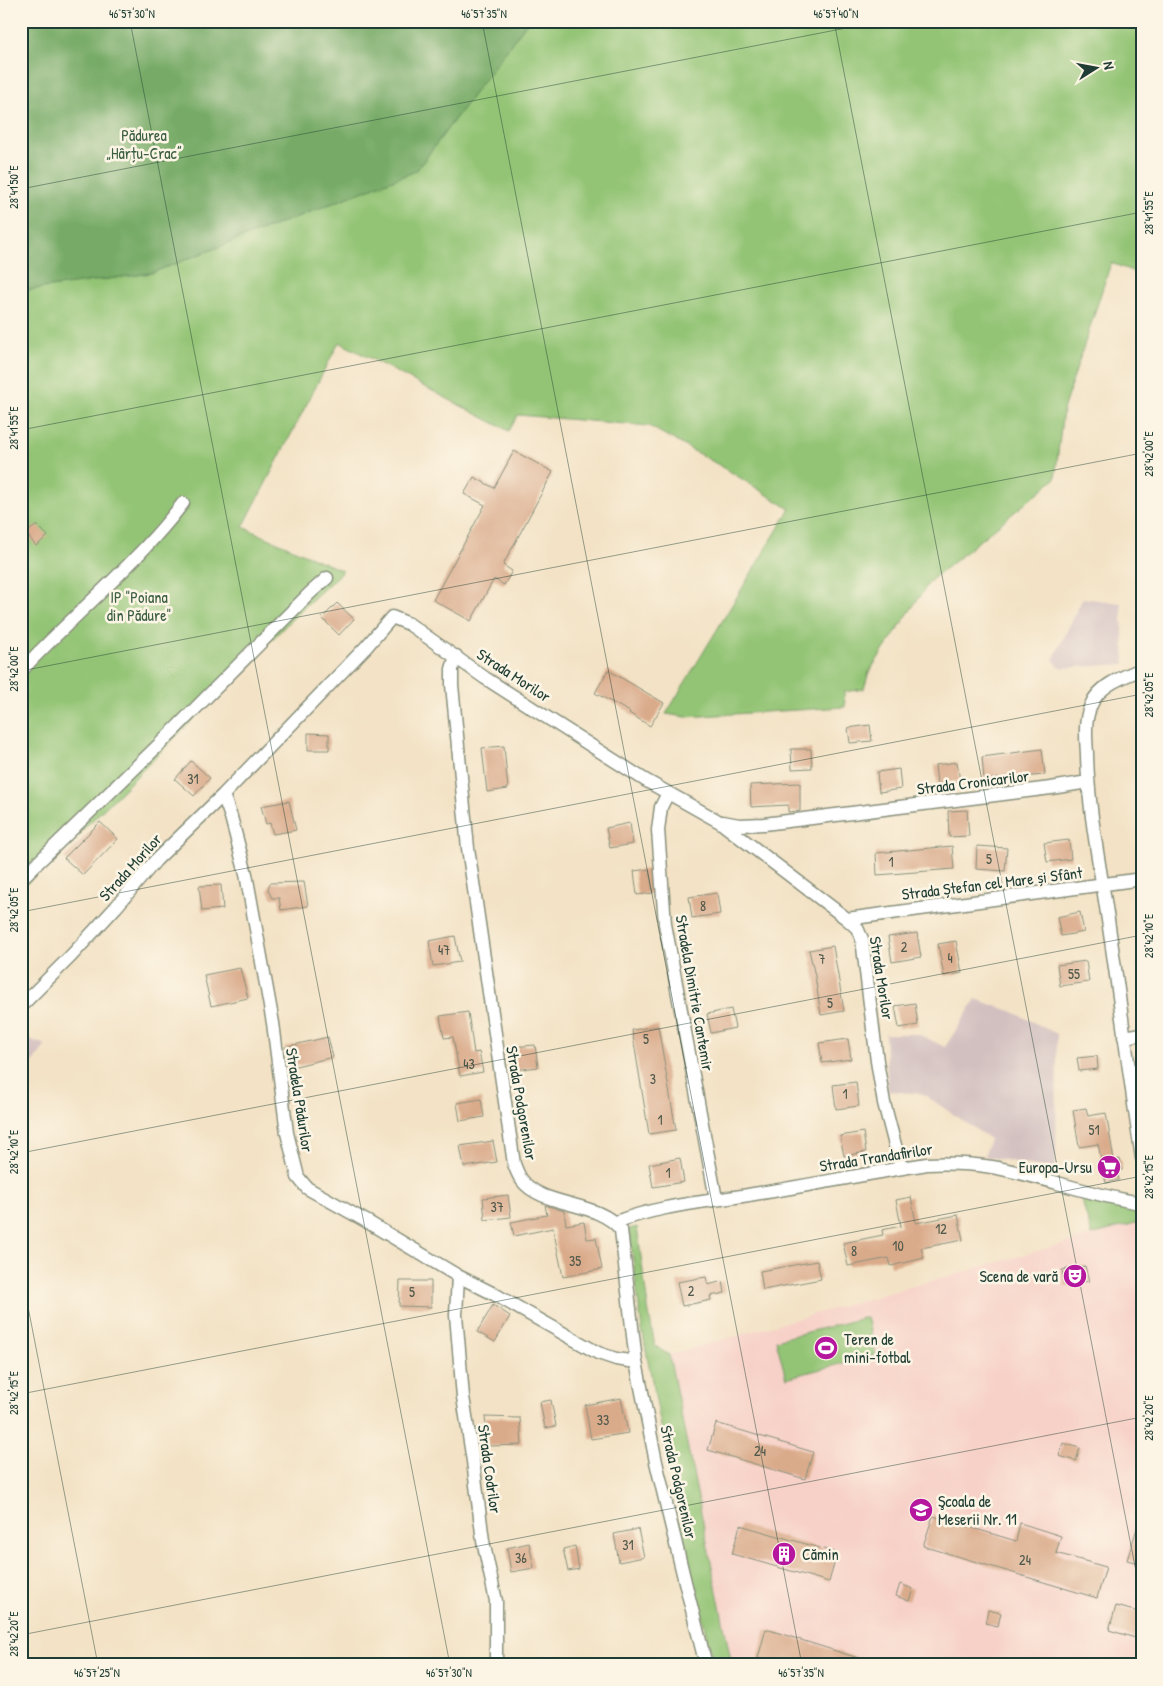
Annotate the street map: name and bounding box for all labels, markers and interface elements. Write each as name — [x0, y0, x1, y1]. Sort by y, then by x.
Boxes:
text: 46°57'30"N — [109, 5, 155, 22]
text: 46°57'35"N — [461, 5, 507, 22]
text: 46°57'40"N — [814, 5, 858, 22]
north arrow — [1070, 42, 1120, 92]
text: N — [1099, 60, 1119, 71]
park label: Pădurea „Hârțu-Crac” — [106, 124, 182, 164]
text: 28°41'50"E — [5, 164, 22, 209]
text: 28°41'55"E — [1140, 191, 1157, 235]
text: 28°41'55"E — [5, 406, 22, 450]
text: 28°42'00"E — [1140, 431, 1157, 477]
park label: IP "Poiana din Pădure" — [107, 586, 171, 626]
street label: Strada Morilor — [473, 643, 555, 707]
text: 28°42'00"E — [5, 646, 22, 692]
text: 28°42'05"E — [1140, 672, 1157, 718]
street label: Strada Cronicarilor — [916, 764, 1030, 800]
house number: 31 — [187, 769, 199, 788]
street label: Strada Morilor — [94, 828, 166, 906]
house number: 5 — [986, 849, 992, 868]
house number: 1 — [888, 852, 894, 871]
street label: Strada Ștefan cel Mare și Sfânt — [901, 861, 1084, 905]
text: 28°42'05"E — [5, 887, 22, 933]
house number: 8 — [700, 896, 706, 915]
street label: Stradela Dimitrie Cantemir — [670, 913, 720, 1073]
text: 28°42'10"E — [1140, 913, 1157, 958]
street label: Strada Morilor — [865, 935, 899, 1021]
house number: 2 — [901, 937, 908, 956]
house number: 47 — [438, 940, 450, 959]
house number: 4 — [947, 948, 953, 967]
house number: 7 — [819, 949, 826, 968]
house number: 55 — [1068, 964, 1080, 983]
house number: 5 — [827, 993, 833, 1012]
house number: 5 — [643, 1029, 649, 1048]
street label: Strada Podgorenilor — [501, 1044, 543, 1162]
street label: Stradela Pădurilor — [281, 1046, 319, 1154]
house number: 43 — [463, 1054, 475, 1073]
house number: 3 — [650, 1069, 656, 1088]
house number: 1 — [842, 1084, 848, 1103]
house number: 1 — [657, 1110, 663, 1129]
house number: 51 — [1088, 1120, 1100, 1139]
text: 28°42'10"E — [5, 1129, 22, 1174]
street label: Strada Trandafirilor — [818, 1137, 934, 1177]
supermarket icon: Europa-Ursu — [1096, 1154, 1122, 1180]
text: 28°42'15"E — [1140, 1154, 1157, 1199]
place label: Europa-Ursu — [1019, 1156, 1093, 1178]
house number: 1 — [665, 1163, 671, 1182]
house number: 37 — [490, 1197, 504, 1216]
house number: 12 — [935, 1219, 947, 1238]
house number: 10 — [892, 1236, 904, 1255]
house number: 8 — [851, 1241, 857, 1260]
house number: 35 — [569, 1251, 581, 1270]
theatre icon: Scena de vară — [1062, 1263, 1088, 1289]
place label: Scena de vară — [980, 1265, 1058, 1287]
house number: 2 — [688, 1281, 695, 1300]
house number: 5 — [409, 1282, 415, 1301]
place label: Teren de mini-fotbal — [844, 1328, 911, 1368]
sports icon: Teren de mini-fotbal — [813, 1335, 839, 1361]
text: 28°42'15"E — [5, 1370, 22, 1415]
text: 28°42'20"E — [1140, 1395, 1157, 1441]
house number: 33 — [597, 1410, 609, 1429]
street label: Strada Codrilor — [473, 1423, 507, 1515]
street label: Strada Podgorenilor — [655, 1423, 703, 1541]
house number: 24 — [754, 1441, 766, 1460]
place label: Şcoala de Meserii Nr. 11 — [938, 1490, 1017, 1530]
school or university icon: Şcoala de Meserii Nr. 11 — [908, 1497, 934, 1523]
house number: 31 — [622, 1535, 634, 1554]
building icon: Cămin — [771, 1541, 797, 1567]
place label: Cămin — [802, 1543, 839, 1565]
house number: 36 — [515, 1548, 527, 1567]
house number: 24 — [1019, 1550, 1031, 1569]
text: 28°42'20"E — [5, 1611, 22, 1657]
text: 46°57'25"N — [74, 1664, 120, 1681]
text: 46°57'30"N — [426, 1664, 472, 1681]
text: 46°57'35"N — [778, 1664, 824, 1681]

